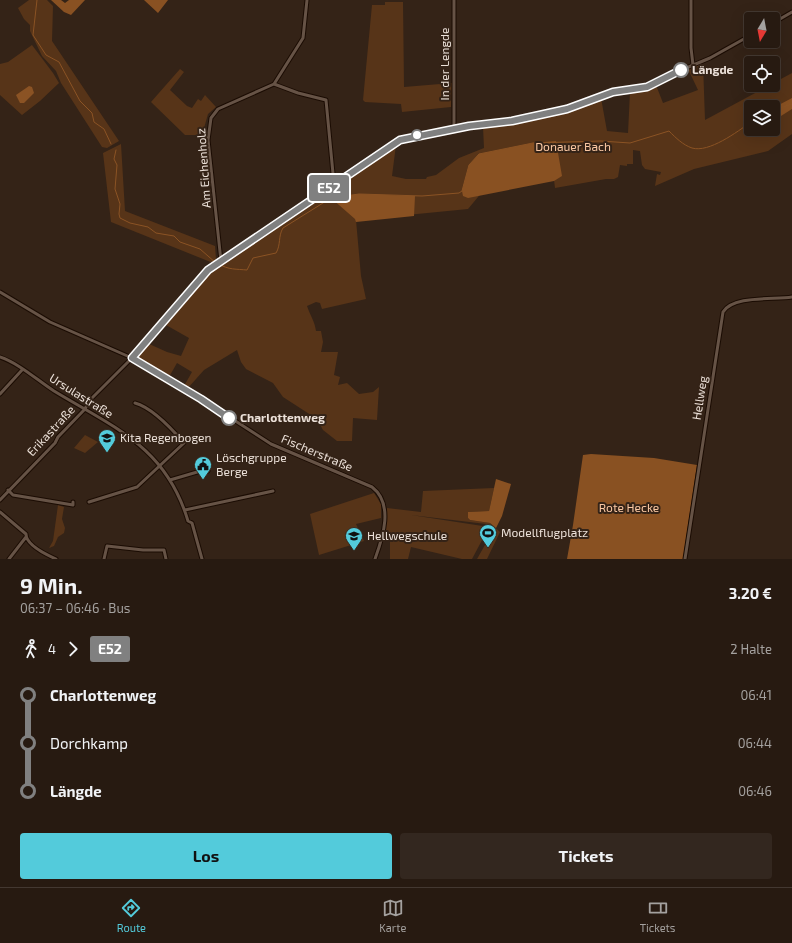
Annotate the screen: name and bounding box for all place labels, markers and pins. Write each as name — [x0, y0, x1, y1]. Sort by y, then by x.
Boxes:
marker: Längde — [673, 62, 689, 78]
place label: Längde — [692, 62, 734, 76]
unlabelled marker — [411, 129, 423, 141]
marker: Charlottenweg — [221, 410, 237, 426]
place label: Charlottenweg — [240, 410, 325, 424]
school or university icon: Kita Regenbogen — [97, 428, 117, 453]
place label: Kita Regenbogen — [120, 430, 212, 444]
place label: Löschgruppe Berge — [216, 450, 287, 478]
public building icon: Löschgruppe Berge — [193, 455, 213, 480]
sports icon: Modellflugplatz — [478, 523, 498, 548]
place label: Modellflugplatz — [501, 525, 588, 539]
school or university icon: Hellwegschule — [344, 526, 364, 551]
place label: Hellwegschule — [367, 528, 447, 542]

